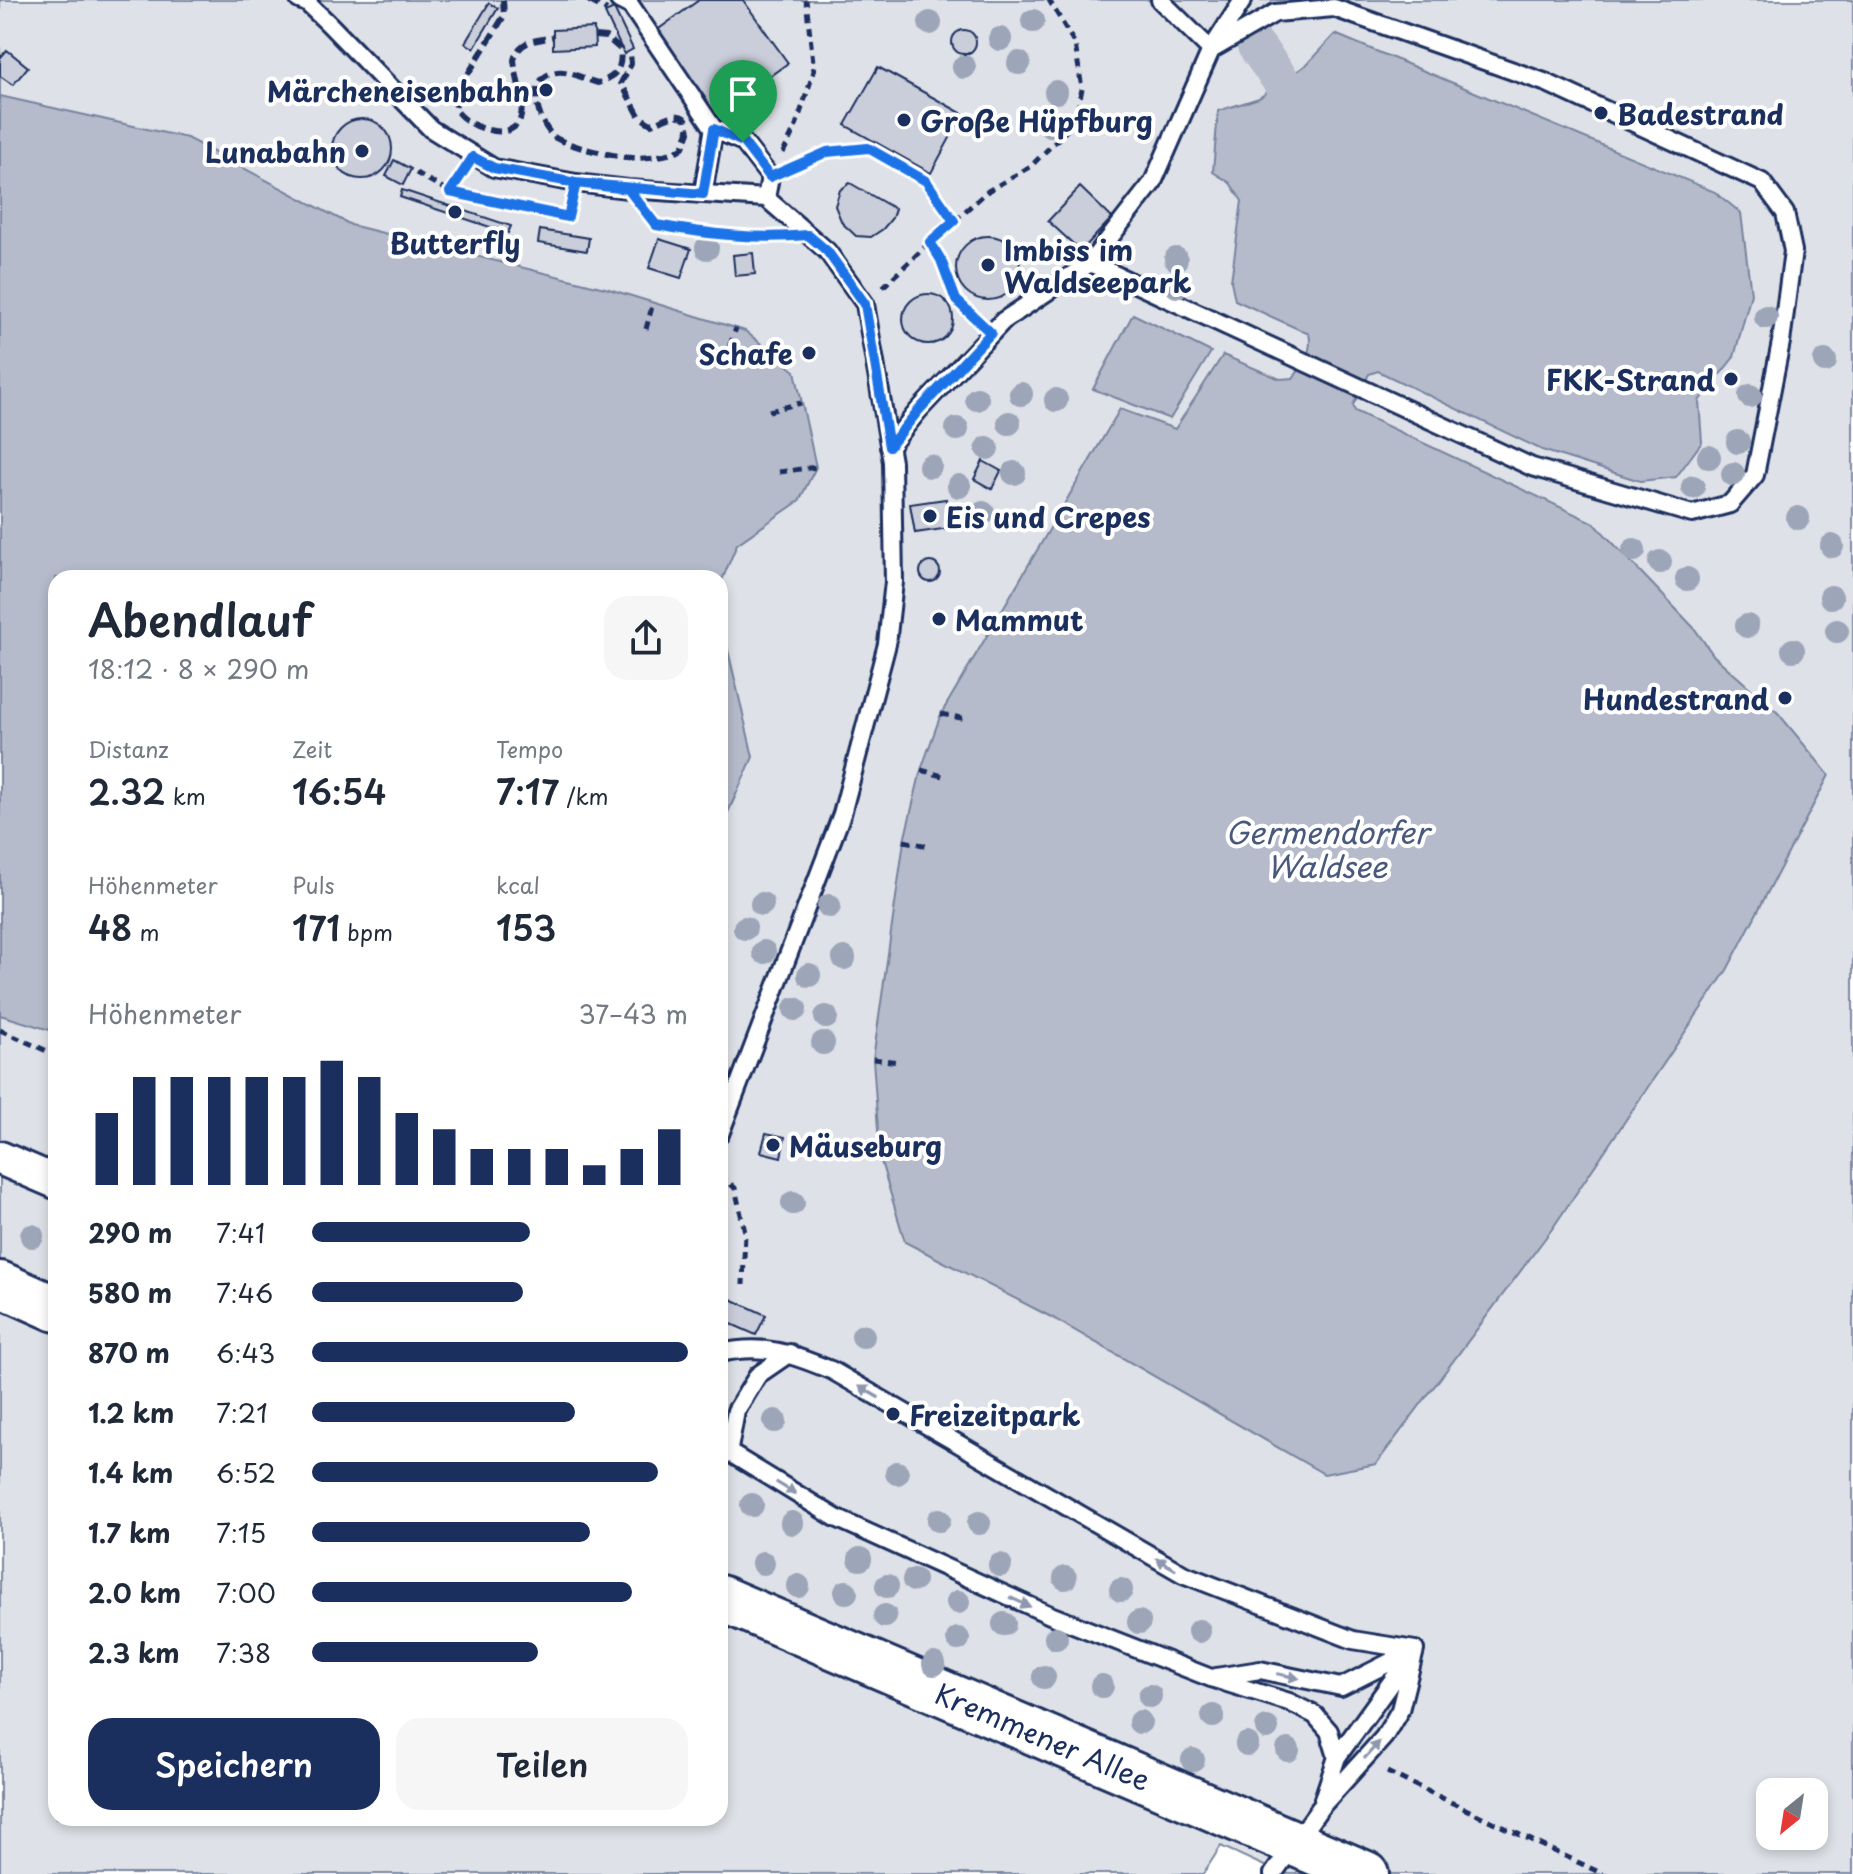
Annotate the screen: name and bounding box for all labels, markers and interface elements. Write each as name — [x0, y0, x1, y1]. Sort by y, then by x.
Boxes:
pin — [709, 60, 777, 142]
place label: Märcheneisenbahn — [267, 69, 530, 112]
icon: arrive — [721, 72, 765, 116]
marker: Märcheneisenbahn — [537, 81, 555, 99]
place label: Badestrand — [1617, 92, 1784, 135]
place label: Große Hüpfburg — [920, 99, 1153, 142]
marker: Badestrand — [1592, 104, 1610, 122]
marker: Große Hüpfburg — [895, 111, 913, 129]
place label: Lunabahn — [205, 130, 346, 173]
marker: Lunabahn — [353, 142, 371, 160]
marker: Butterfly — [446, 203, 464, 221]
place label: Butterfly — [390, 221, 520, 264]
place label: Imbiss im Waldseepark — [1004, 228, 1192, 303]
marker: Imbiss im Waldseepark — [979, 256, 997, 274]
place label: Schafe — [698, 332, 793, 375]
marker: Schafe — [800, 344, 818, 362]
place label: FKK-Strand — [1546, 358, 1715, 401]
marker: FKK-Strand — [1722, 370, 1740, 388]
place label: Eis und Crepes — [946, 495, 1151, 538]
marker: Eis und Crepes — [921, 507, 939, 525]
text: Abendlauf — [88, 586, 312, 652]
button: share — [604, 596, 688, 680]
place label: Mammut — [955, 598, 1084, 641]
marker: Mammut — [930, 610, 948, 628]
text: 18:12 · 8 × 290 m — [88, 649, 309, 688]
place label: Hundestrand — [1583, 677, 1769, 720]
marker: Hundestrand — [1776, 689, 1794, 707]
text: Distanz — [88, 732, 169, 765]
text: Zeit — [292, 732, 332, 765]
text: Tempo — [496, 732, 563, 765]
text: 2.32 — [88, 765, 166, 817]
text: 16:54 — [292, 765, 386, 817]
text: 7:17 — [496, 765, 559, 817]
text: km — [166, 779, 206, 812]
text: /km — [559, 779, 609, 812]
water label: Germendorfer Waldsee — [1225, 809, 1433, 888]
text: Höhenmeter — [88, 868, 218, 901]
text: Puls — [292, 868, 335, 901]
text: kcal — [496, 868, 540, 901]
text: 48 — [88, 901, 132, 953]
text: 171 — [292, 901, 340, 953]
text: 153 — [496, 901, 556, 953]
text: m — [132, 915, 159, 948]
text: bpm — [340, 915, 393, 948]
text: Höhenmeter — [88, 994, 241, 1033]
text: 37–43 m — [579, 994, 688, 1033]
place label: Mäuseburg — [789, 1124, 942, 1167]
marker: Mäuseburg — [764, 1136, 782, 1154]
text: 290 m — [88, 1213, 172, 1252]
text: 7:41 — [216, 1213, 265, 1252]
text: 580 m — [88, 1273, 172, 1312]
text: 7:46 — [216, 1273, 273, 1312]
text: 870 m — [88, 1333, 170, 1372]
text: 6:43 — [216, 1333, 275, 1372]
one-way arrow — [858, 1385, 880, 1399]
text: 1.2 km — [88, 1393, 174, 1432]
text: 7:21 — [216, 1393, 268, 1432]
place label: Freizeitpark — [909, 1393, 1081, 1436]
marker: Freizeitpark — [884, 1405, 902, 1423]
text: 1.4 km — [88, 1453, 173, 1492]
text: 6:52 — [216, 1453, 276, 1492]
one-way arrow — [775, 1481, 797, 1495]
text: 1.7 km — [88, 1513, 171, 1552]
text: 7:15 — [216, 1513, 266, 1552]
one-way arrow — [1155, 1557, 1177, 1571]
text: 2.0 km — [88, 1573, 181, 1612]
text: 7:00 — [216, 1573, 276, 1612]
one-way arrow — [1008, 1595, 1032, 1609]
text: 2.3 km — [88, 1633, 180, 1672]
text: 7:38 — [216, 1633, 271, 1672]
one-way arrow — [1275, 1670, 1300, 1683]
street label: Kremmener Allee — [929, 1671, 1157, 1801]
button: Speichern — [88, 1718, 380, 1810]
button: Teilen — [396, 1718, 688, 1810]
one-way arrow — [1363, 1740, 1381, 1760]
north arrow — [1756, 1778, 1828, 1850]
map controls — [1756, 1778, 1828, 1850]

